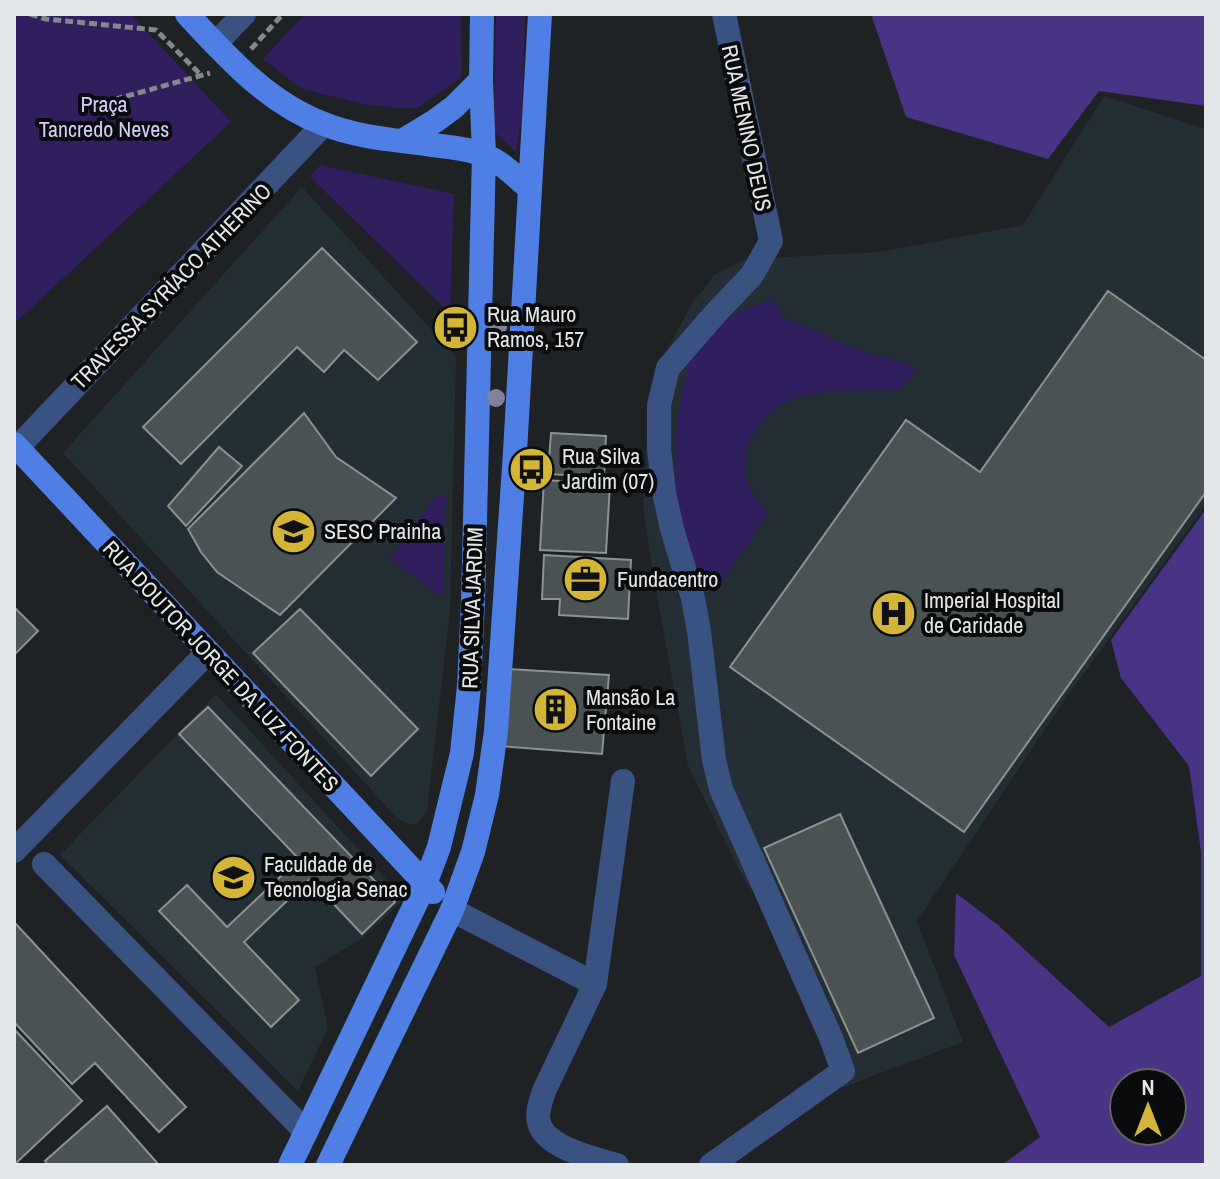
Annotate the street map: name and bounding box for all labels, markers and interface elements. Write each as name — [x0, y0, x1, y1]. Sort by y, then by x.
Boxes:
street label: RUA MENINO DEUS — [715, 42, 779, 214]
park label: Praça Tancredo Neves — [39, 89, 169, 144]
street label: TRAVESSA SYRÍACO ATHERINO — [64, 176, 278, 396]
place label: Rua Mauro Ramos, 157 — [487, 299, 584, 354]
bus stop icon: Rua Mauro Ramos, 157 — [432, 303, 480, 351]
place label: Rua Silva Jardim (07) — [562, 441, 654, 496]
bus stop icon: Rua Silva Jardim (07) — [507, 445, 555, 493]
school or university icon: SESC Prainha — [269, 507, 317, 555]
place label: SESC Prainha — [324, 516, 441, 546]
street label: RUA SILVA JARDIM — [454, 527, 490, 689]
street label: RUA DOUTOR JORGE DA LUZ FONTES — [96, 534, 346, 798]
office icon: Fundacentro — [562, 555, 610, 603]
place label: Fundacentro — [617, 564, 718, 594]
place label: Imperial Hospital de Caridade — [924, 585, 1060, 640]
hospital icon: Imperial Hospital de Caridade — [869, 589, 917, 637]
place label: Mansão La Fontaine — [586, 682, 675, 737]
building icon: Mansão La Fontaine — [531, 686, 579, 734]
place label: Faculdade de Tecnologia Senac — [264, 849, 407, 904]
school or university icon: Faculdade de Tecnologia Senac — [209, 853, 257, 901]
north arrow — [1108, 1067, 1188, 1147]
text: N — [1141, 1072, 1155, 1102]

